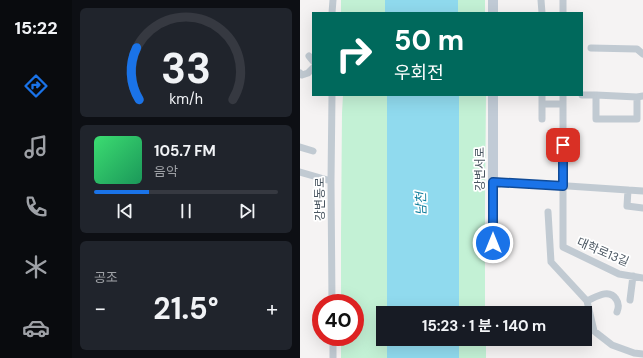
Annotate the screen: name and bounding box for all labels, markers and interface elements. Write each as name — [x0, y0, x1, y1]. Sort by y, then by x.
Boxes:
text: 15:22 — [14, 16, 58, 40]
text: 50 m — [394, 22, 464, 59]
icon: right — [328, 28, 380, 80]
text: 33 — [161, 42, 211, 96]
text: 우회전 — [394, 61, 444, 85]
icon: directions — [22, 72, 50, 100]
text: km/h — [169, 90, 203, 108]
pin — [546, 128, 580, 162]
icon: music — [22, 133, 50, 161]
icon: arrive — [552, 134, 574, 156]
text: 105.7 FM — [154, 141, 216, 161]
street label: 강변서로 — [472, 147, 488, 191]
text: 음악 — [154, 163, 178, 180]
street label: 강변동로 — [312, 177, 328, 221]
water label: 남천 — [412, 191, 430, 216]
icon: phone — [22, 193, 50, 221]
icon: previous — [114, 200, 136, 222]
icon: pause — [175, 200, 197, 222]
icon: next — [236, 200, 258, 222]
position arrow — [472, 222, 514, 264]
street label: 대학로13길 — [575, 234, 631, 270]
icon: climate — [22, 253, 50, 281]
text: 공조 — [94, 269, 118, 286]
text: 21.5° — [153, 289, 219, 328]
text: − — [94, 294, 106, 323]
text: + — [266, 294, 278, 323]
speed limit sign: 40 — [312, 294, 364, 346]
icon: car — [22, 314, 50, 342]
text: 15:23 · 1 분 · 140 m — [422, 316, 546, 336]

